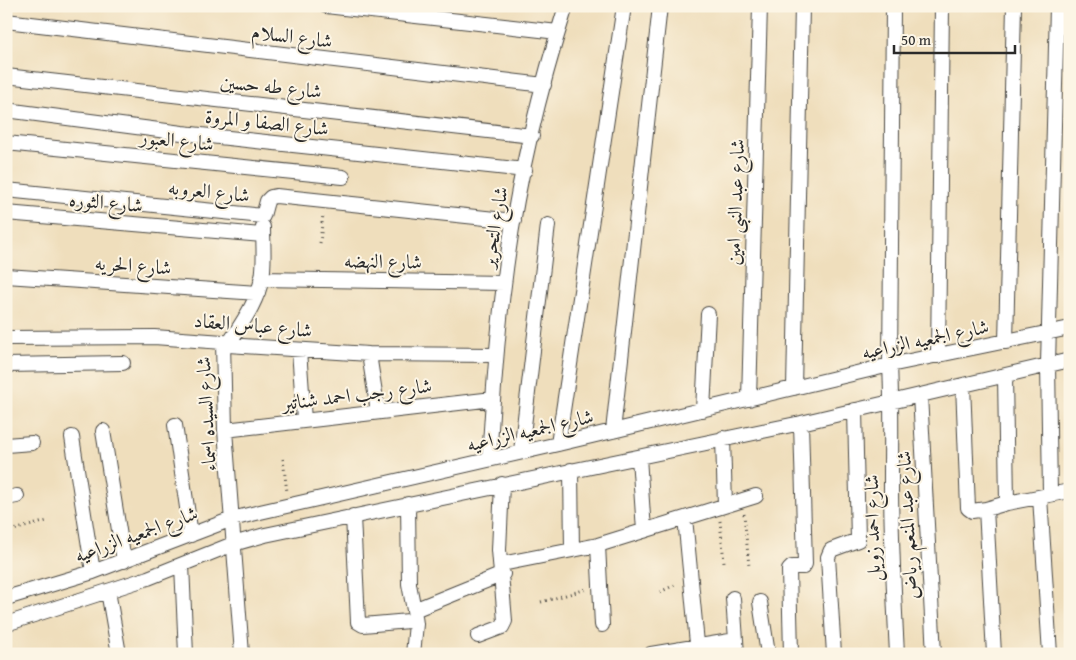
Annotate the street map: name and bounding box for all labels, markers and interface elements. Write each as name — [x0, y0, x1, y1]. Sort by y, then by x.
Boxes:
street label: شارع السلام — [250, 16, 334, 59]
scale bar — [894, 22, 1015, 54]
text: 50 m — [901, 29, 932, 50]
street label: شارع طه حسين — [218, 66, 323, 109]
street label: شارع الصفا و المروة — [203, 101, 330, 146]
street label: شارع العبور — [136, 121, 215, 162]
street label: شارع عبد النبى امين — [718, 138, 755, 266]
street label: شارع العروبه — [166, 172, 251, 213]
street label: شارع الثوره — [68, 184, 144, 223]
street label: شارع التحرير — [472, 184, 519, 273]
street label: شارع النهضه — [344, 245, 422, 280]
street label: شارع الحريه — [93, 247, 172, 286]
street label: شارع عباس العقاد — [192, 305, 313, 348]
street label: شارع الجمعيه الزراعيه — [859, 311, 992, 370]
street label: شارع السيده اسماء — [188, 356, 227, 472]
street label: شارع رجب احمد شناتير — [278, 370, 434, 421]
street label: شارع الجمعيه الزراعيه — [464, 401, 597, 462]
street label: شارع عبد المنعم رياض — [888, 450, 930, 600]
street label: شارع احمد زويل — [856, 474, 891, 582]
street label: شارع الجمعيه الزراعيه — [70, 498, 203, 573]

